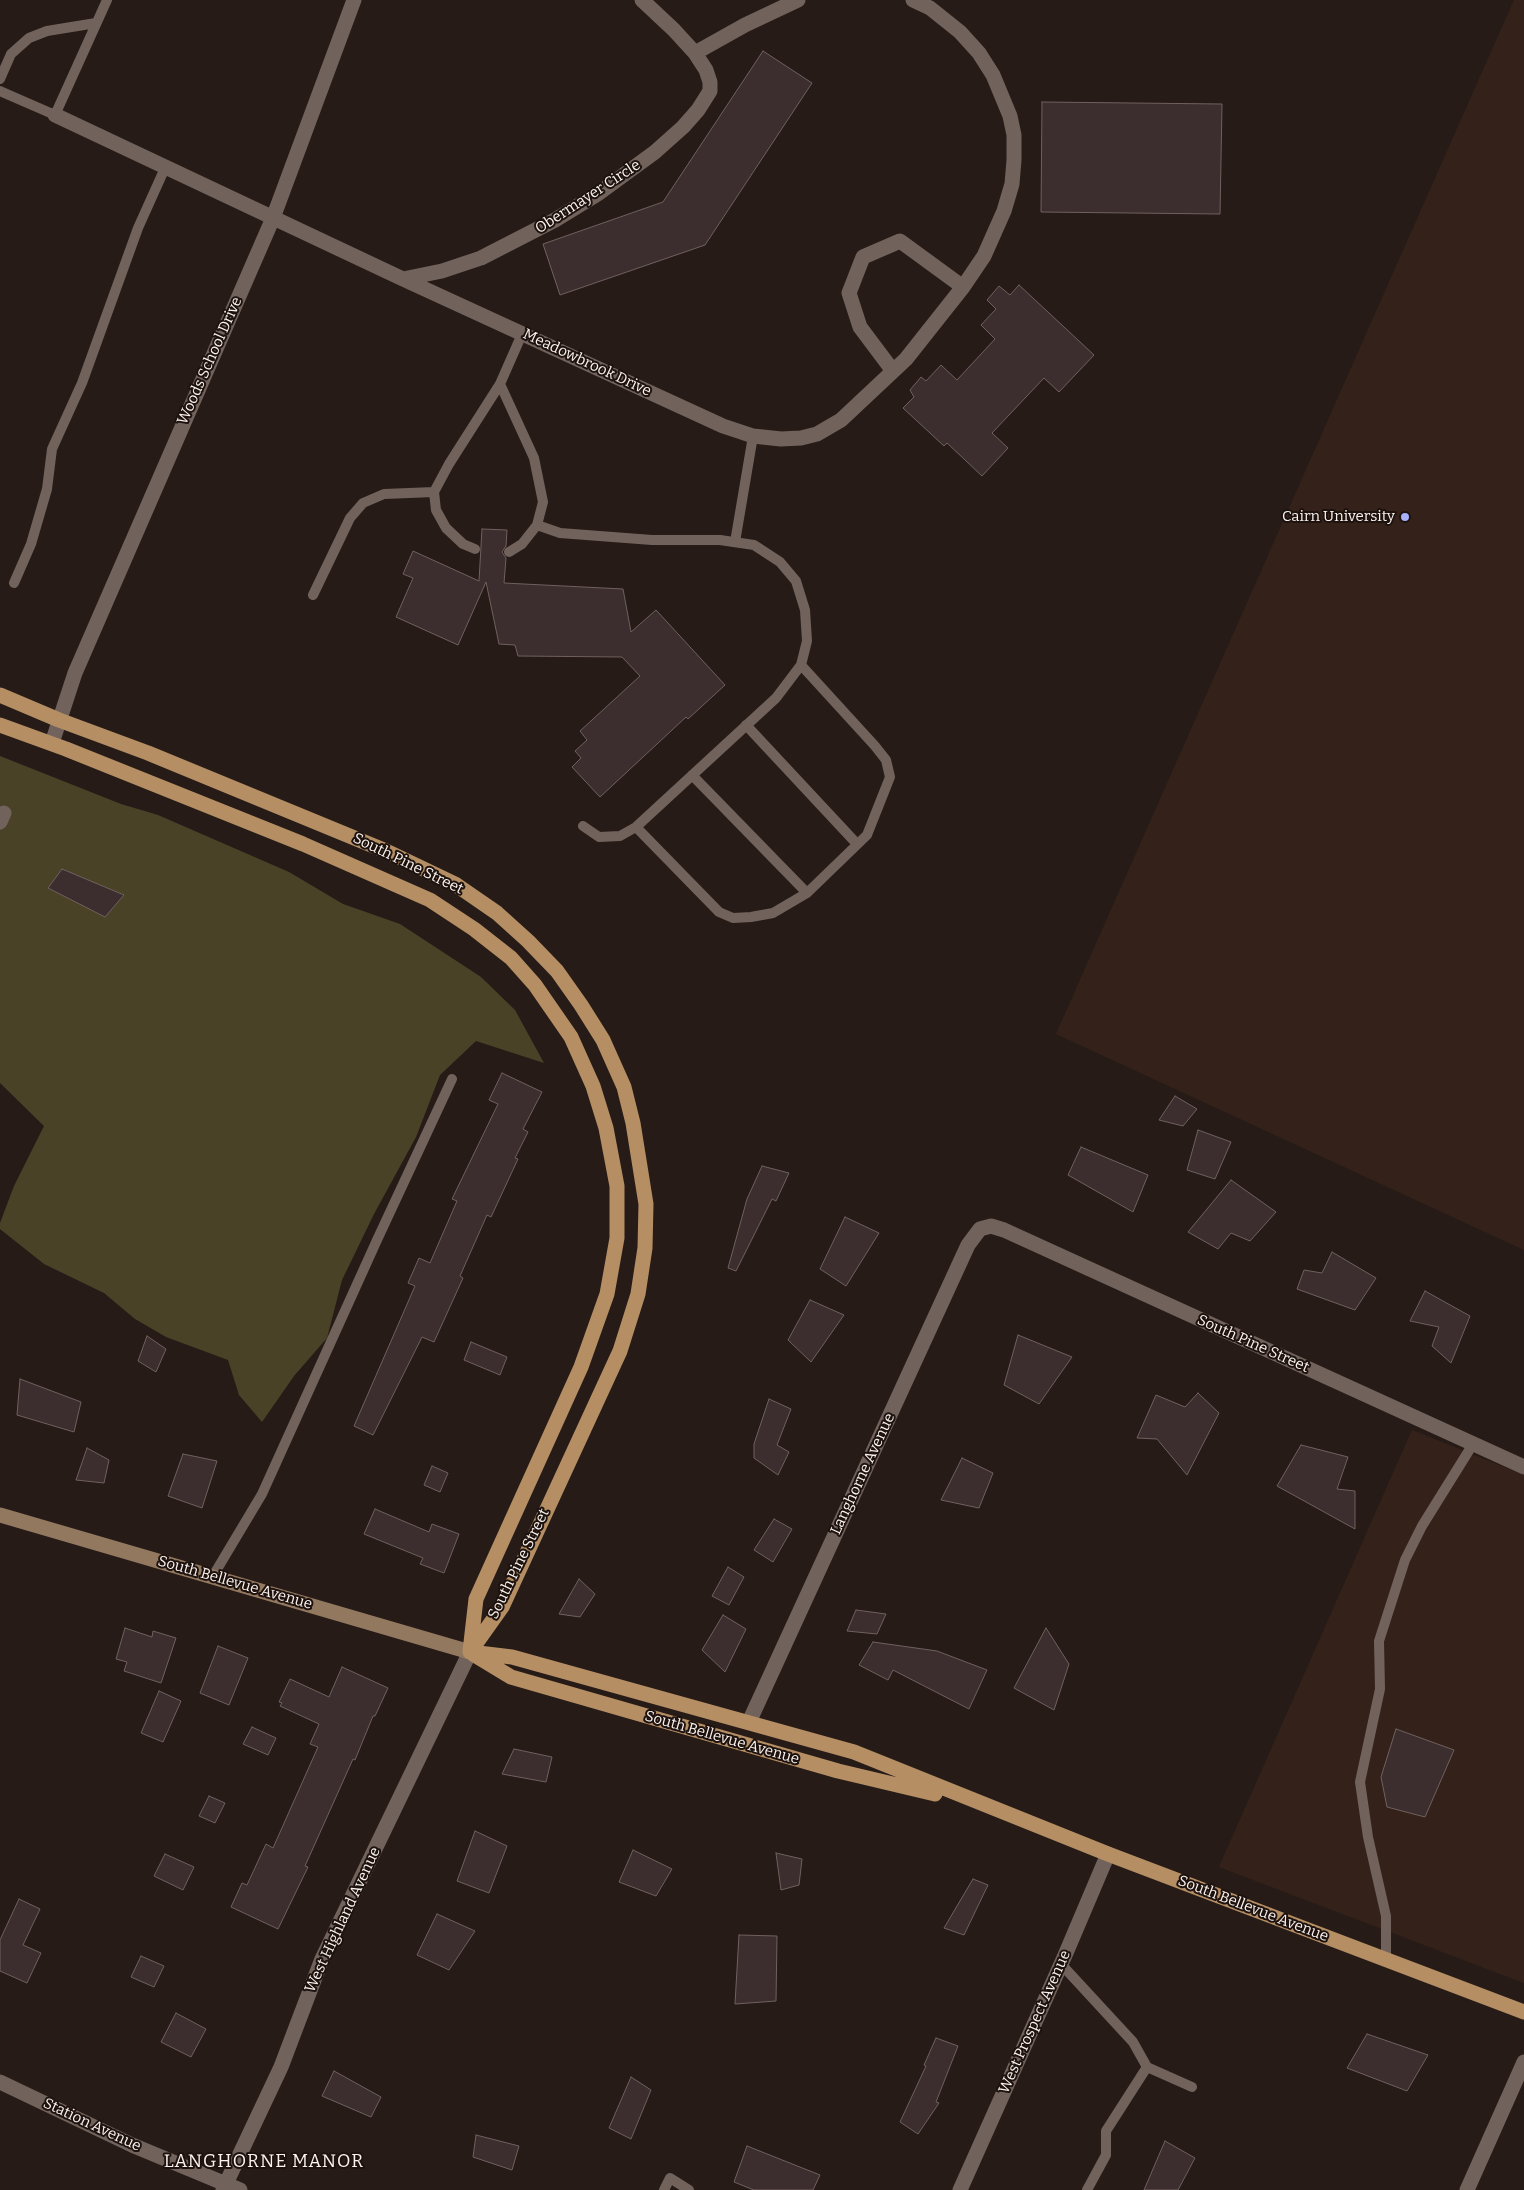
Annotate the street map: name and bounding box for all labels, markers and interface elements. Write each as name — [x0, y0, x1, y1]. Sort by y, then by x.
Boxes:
street label: Obermayer Circle — [532, 156, 644, 238]
street label: Woods School Drive — [174, 294, 246, 428]
street label: Meadowbrook Drive — [520, 325, 654, 401]
place label: Cairn University — [1282, 508, 1395, 526]
marker: Cairn University — [1399, 511, 1411, 523]
street label: South Pine Street — [350, 829, 466, 899]
street label: South Pine Street — [1194, 1311, 1312, 1377]
street label: Langhorne Avenue — [827, 1410, 899, 1538]
street label: South Pine Street — [484, 1506, 554, 1622]
street label: South Bellevue Avenue — [156, 1552, 314, 1614]
street label: South Bellevue Avenue — [643, 1707, 801, 1769]
street label: West Highland Avenue — [301, 1844, 385, 1996]
street label: South Bellevue Avenue — [1175, 1872, 1331, 1946]
street label: West Prospect Avenue — [995, 1948, 1075, 2096]
street label: Station Avenue — [40, 2094, 144, 2156]
district label: LANGHORNE MANOR — [162, 2151, 366, 2173]

